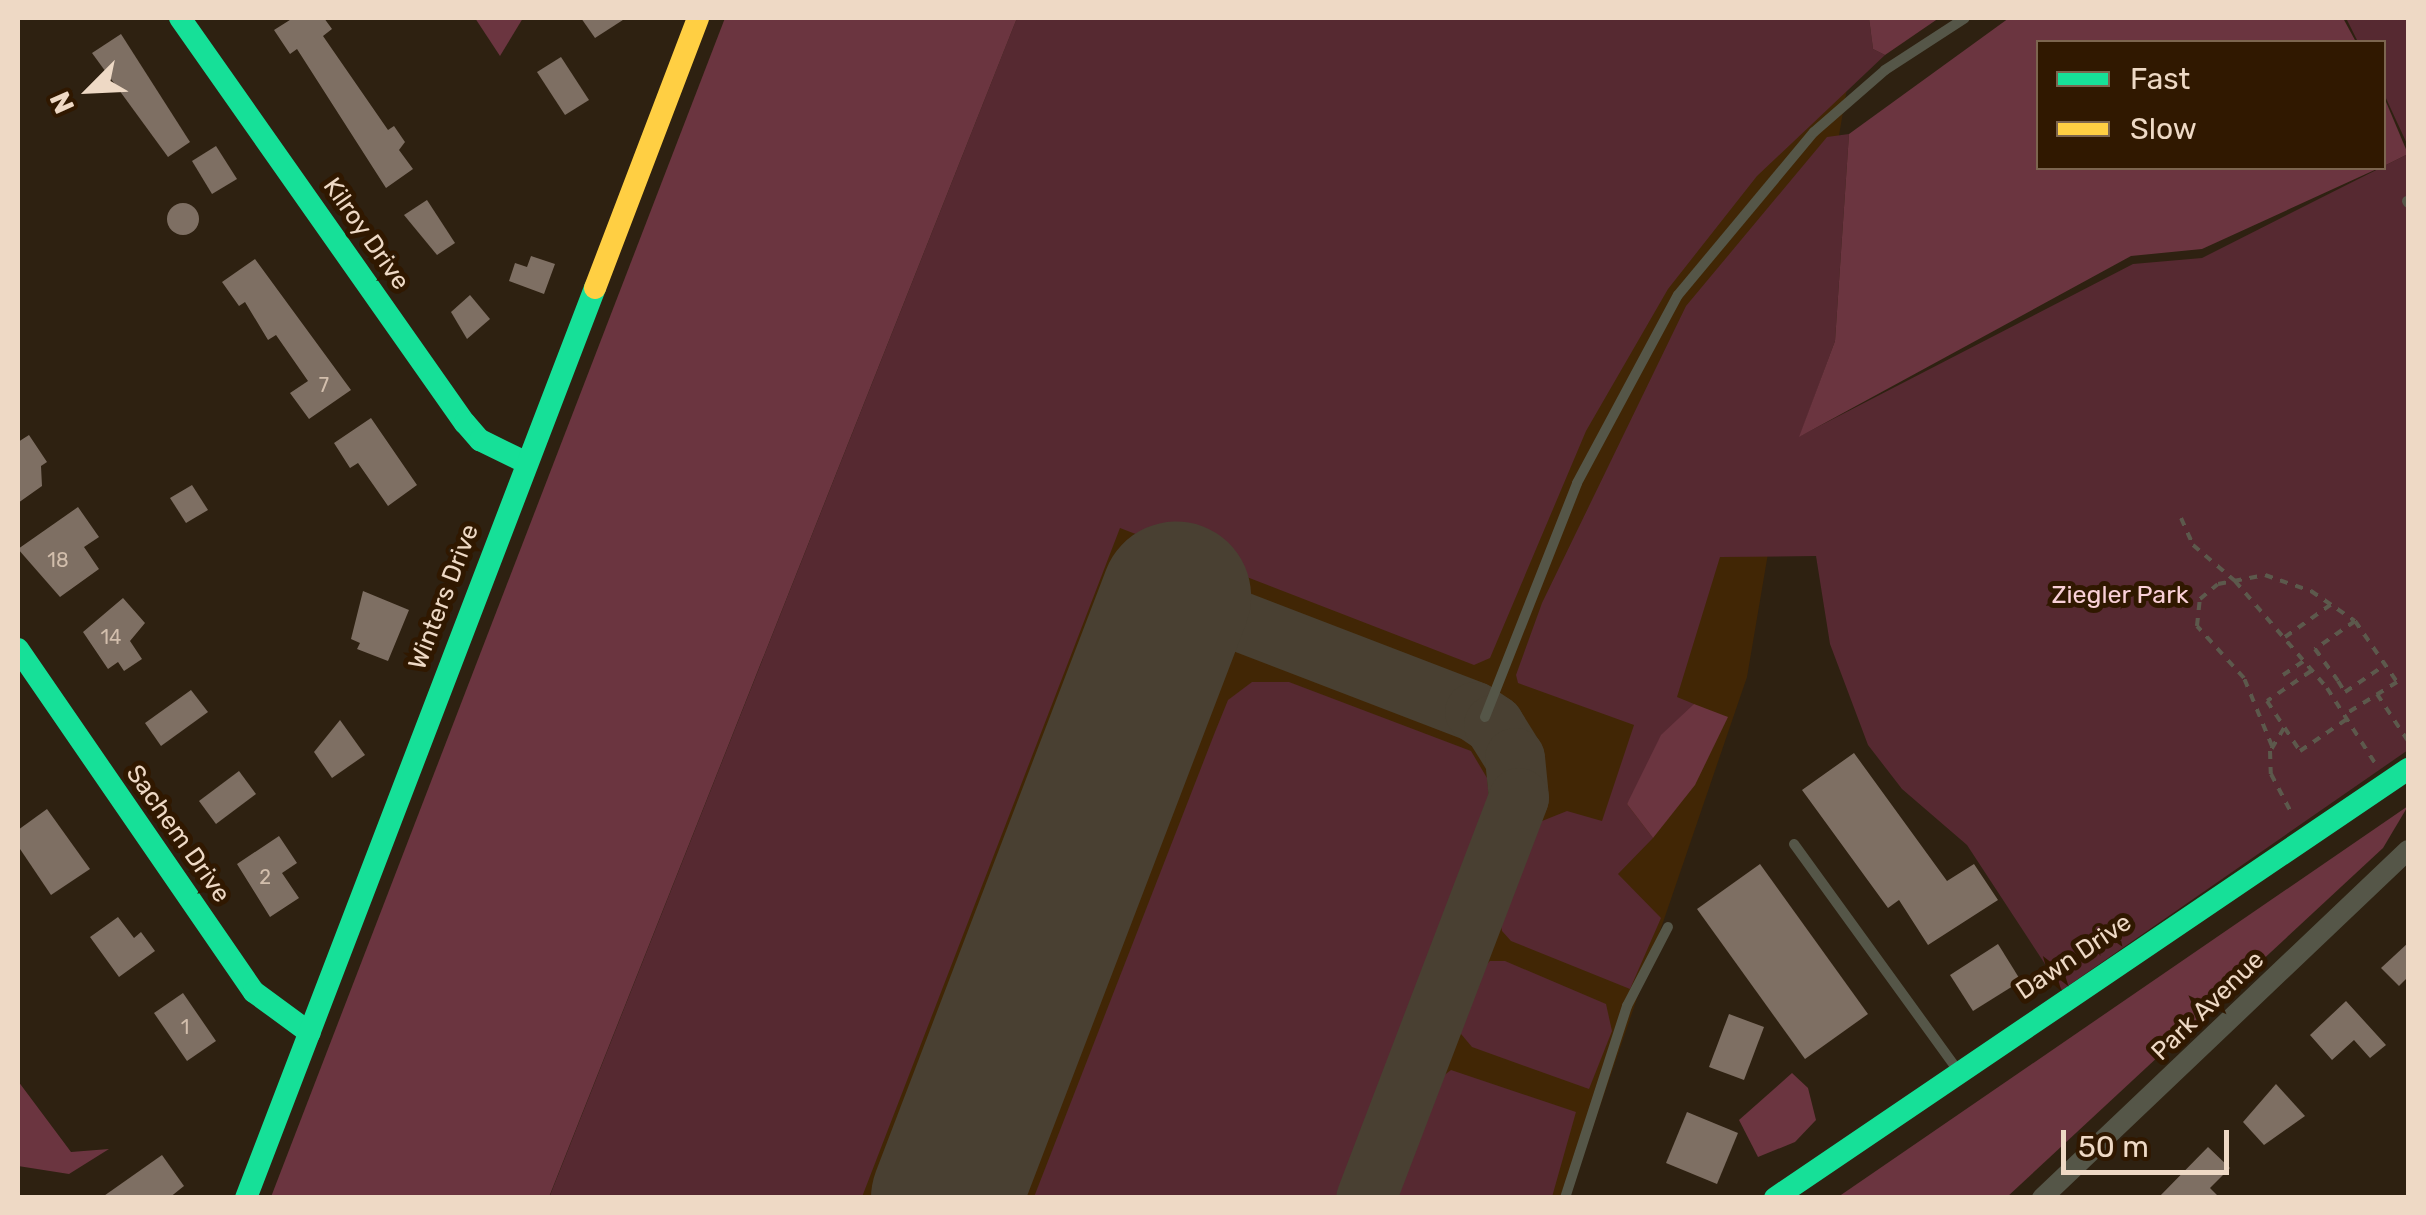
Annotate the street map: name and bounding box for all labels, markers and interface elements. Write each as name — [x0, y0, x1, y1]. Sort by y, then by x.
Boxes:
north arrow — [40, 40, 140, 140]
legend — [2036, 40, 2386, 170]
text: Fast — [2130, 61, 2190, 97]
text: N — [43, 87, 81, 118]
text: Slow — [2130, 111, 2197, 147]
street label: Kilroy Drive — [316, 172, 416, 296]
house number: 7 — [319, 373, 329, 397]
street label: Winters Drive — [403, 520, 485, 674]
house number: 18 — [47, 548, 69, 572]
park label: Ziegler Park — [2051, 580, 2189, 610]
house number: 14 — [101, 625, 121, 649]
street label: Sachem Drive — [120, 760, 236, 908]
house number: 2 — [259, 865, 271, 889]
street label: Dawn Drive — [2011, 908, 2137, 1006]
street label: Park Avenue — [2145, 945, 2271, 1067]
house number: 1 — [181, 1015, 189, 1039]
scale bar — [2066, 1110, 2234, 1172]
text: 50 m — [2078, 1129, 2149, 1165]

